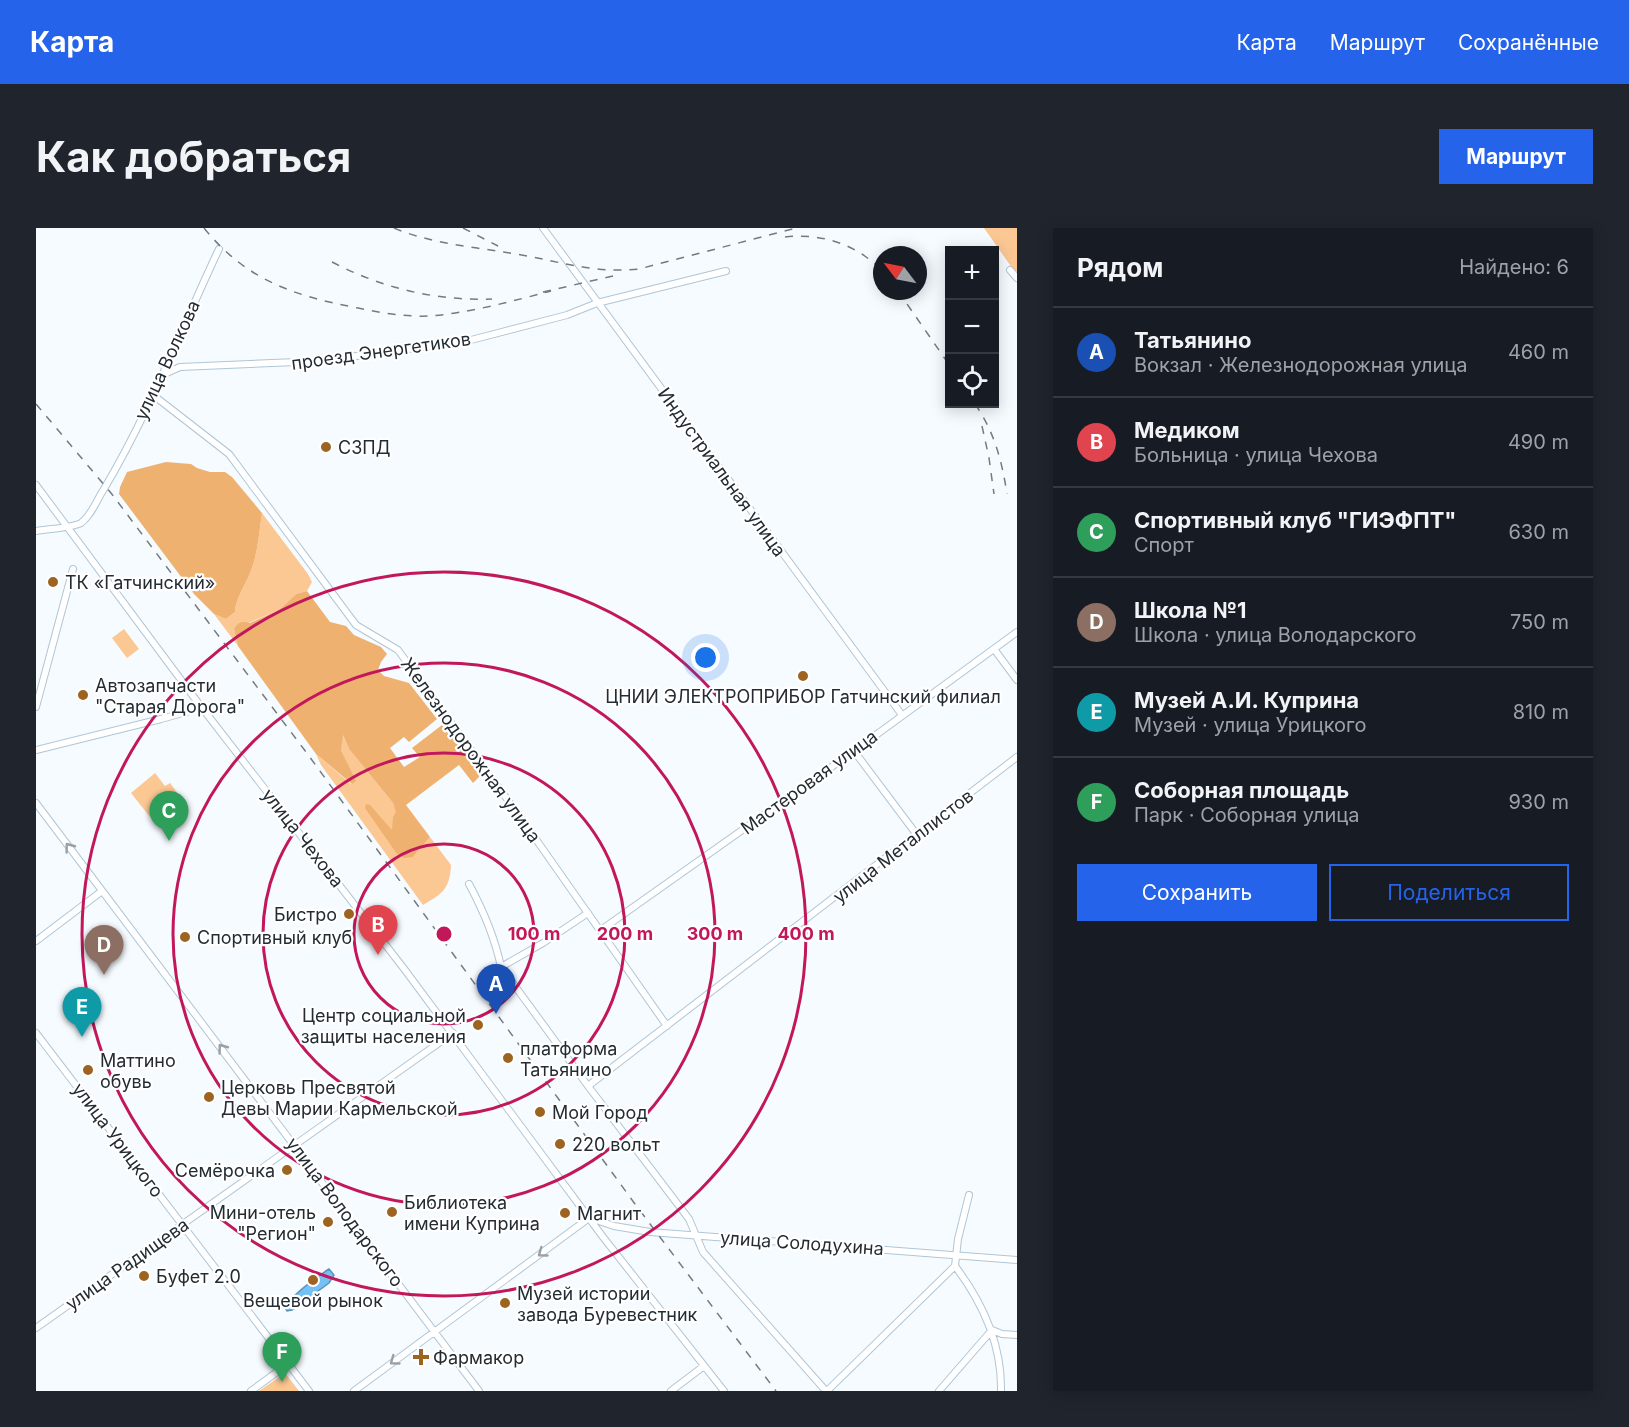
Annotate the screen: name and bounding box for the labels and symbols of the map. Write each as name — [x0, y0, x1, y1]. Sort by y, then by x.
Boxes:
north arrow — [873, 246, 927, 300]
street label: улица Волкова — [130, 297, 204, 423]
street label: проезд Энергетиков — [290, 328, 472, 374]
street label: Индустриальная улица — [654, 384, 790, 560]
place label: СЗПД — [338, 437, 390, 458]
marker: СЗПД — [319, 440, 333, 454]
place label: ТК «Гатчинский» — [65, 572, 215, 593]
marker: ТК «Гатчинский» — [46, 575, 60, 589]
your location — [691, 643, 720, 672]
street label: Железнодорожная улица — [397, 653, 545, 847]
marker: ЦНИИ ЭЛЕКТРОПРИБОР Гатчинский филиал — [796, 669, 810, 683]
place label: Автозапчасти "Старая Дорога" — [95, 675, 245, 717]
place label: ЦНИИ ЭЛЕКТРОПРИБОР Гатчинский филиал — [605, 686, 1001, 707]
marker: Автозапчасти "Старая Дорога" — [76, 688, 90, 702]
street label: Мастеровая улица — [737, 725, 881, 839]
street label: улица Чехова — [258, 784, 348, 892]
street label: улица Металлистов — [829, 785, 977, 907]
pin: C — [150, 792, 188, 841]
one-way arrow — [65, 843, 76, 854]
place label: Бистро — [274, 904, 337, 925]
pin: B — [358, 906, 398, 955]
marker: Бистро — [342, 907, 356, 921]
text: 100 m — [508, 923, 560, 944]
text: 200 m — [597, 923, 653, 944]
text: 300 m — [687, 923, 743, 944]
text: 400 m — [777, 923, 835, 944]
centre of rings — [434, 924, 454, 944]
pin: D — [84, 926, 124, 975]
place label: Спортивный клуб — [197, 927, 352, 948]
marker: Спортивный клуб — [178, 930, 192, 944]
pin: A — [476, 964, 516, 1014]
pin: E — [62, 988, 102, 1037]
place label: Центр социальной защиты населения — [301, 1005, 466, 1047]
marker: Центр социальной защиты населения — [471, 1018, 485, 1032]
place label: платформа Татьянино — [520, 1038, 617, 1080]
one-way arrow — [218, 1044, 229, 1055]
place label: Маттино обувь — [100, 1050, 176, 1092]
marker: платформа Татьянино — [501, 1051, 515, 1065]
marker: Маттино обувь — [81, 1063, 95, 1077]
place label: Церковь Пресвятой Девы Марии Кармельской — [221, 1077, 458, 1119]
street label: улица Урицкого — [68, 1079, 168, 1201]
marker: Церковь Пресвятой Девы Марии Кармельской — [202, 1090, 216, 1104]
place label: Мой Город — [552, 1102, 648, 1123]
marker: Мой Город — [533, 1105, 547, 1119]
street label: улица Володарского — [282, 1133, 408, 1291]
place label: 220 вольт — [572, 1134, 660, 1155]
marker: 220 вольт — [553, 1137, 567, 1151]
place label: Семёрочка — [175, 1160, 275, 1181]
marker: Семёрочка — [280, 1163, 294, 1177]
place label: Библиотека имени Куприна — [404, 1192, 540, 1234]
place label: Мини-отель "Регион" — [210, 1202, 316, 1244]
place label: Магнит — [577, 1203, 642, 1224]
marker: Библиотека имени Куприна — [385, 1205, 399, 1219]
marker: Магнит — [558, 1206, 572, 1220]
street label: улица Радищева — [61, 1214, 193, 1314]
marker: Мини-отель "Регион" — [321, 1215, 335, 1229]
street label: улица Солодухина — [719, 1227, 885, 1259]
one-way arrow — [537, 1246, 548, 1257]
place label: Буфет 2.0 — [156, 1266, 241, 1287]
marker: Буфет 2.0 — [137, 1269, 151, 1283]
marker: Вещевой рынок — [306, 1273, 320, 1287]
place label: Музей истории завода Буревестник — [517, 1283, 698, 1325]
place label: Вещевой рынок — [243, 1290, 383, 1311]
marker: Музей истории завода Буревестник — [498, 1296, 512, 1310]
pin: F — [262, 1332, 302, 1382]
place label: Фармакор — [433, 1347, 524, 1368]
marker: Фармакор — [414, 1350, 428, 1364]
one-way arrow — [389, 1354, 400, 1365]

